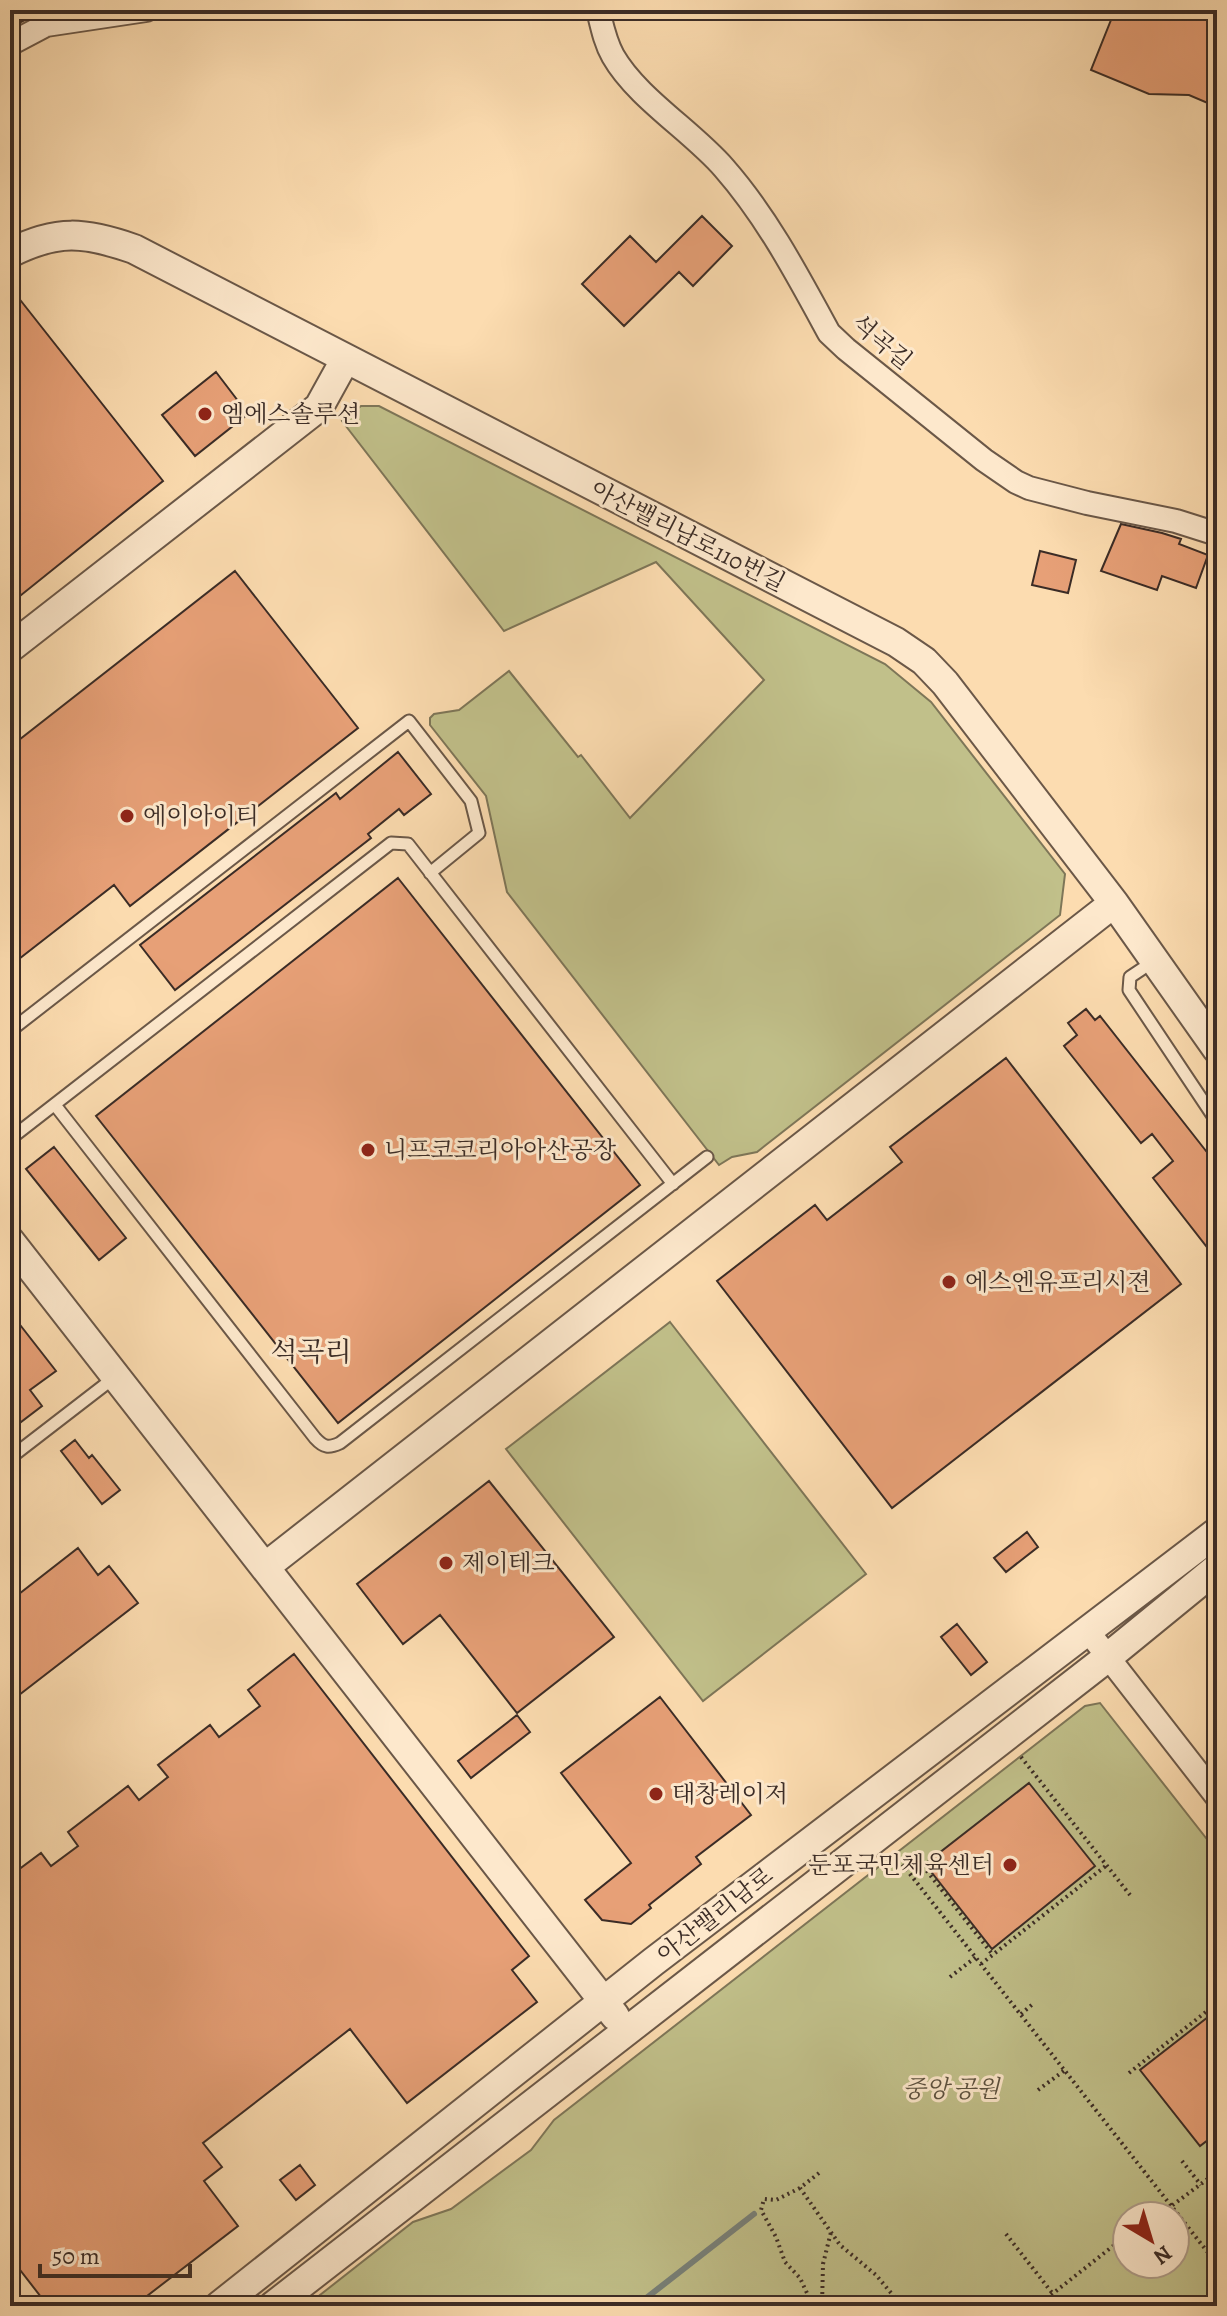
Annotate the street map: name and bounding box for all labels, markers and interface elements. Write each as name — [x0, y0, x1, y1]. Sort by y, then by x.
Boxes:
street label: 석곡길 — [845, 307, 919, 377]
place label: 엠에스솔루션 — [221, 398, 360, 430]
marker: 엠에스솔루션 — [196, 405, 214, 423]
street label: 아산밸리남로110번길 — [585, 473, 791, 599]
place label: 에이아이티 — [143, 800, 259, 832]
marker: 에이아이티 — [118, 807, 136, 825]
place label: 니프코코리아아산공장 — [384, 1134, 617, 1166]
marker: 니프코코리아아산공장 — [359, 1141, 377, 1159]
place label: 에스엔유프리시젼 — [965, 1266, 1150, 1298]
marker: 에스엔유프리시젼 — [940, 1273, 958, 1291]
district label: 석곡리 — [270, 1333, 352, 1371]
place label: 제이테크 — [462, 1547, 555, 1579]
marker: 제이테크 — [437, 1554, 455, 1572]
place label: 태창레이저 — [672, 1778, 788, 1810]
marker: 태창레이저 — [647, 1785, 665, 1803]
place label: 둔포국민체육센터 — [809, 1849, 994, 1881]
marker: 둔포국민체육센터 — [1001, 1856, 1019, 1874]
street label: 아산밸리남로 — [650, 1860, 780, 1970]
park label: 중앙 공원 — [903, 2073, 1001, 2105]
north arrow — [1111, 2200, 1191, 2280]
scale bar — [40, 2228, 190, 2278]
text: N — [1147, 2238, 1178, 2272]
text: 50 m — [52, 2240, 100, 2272]

